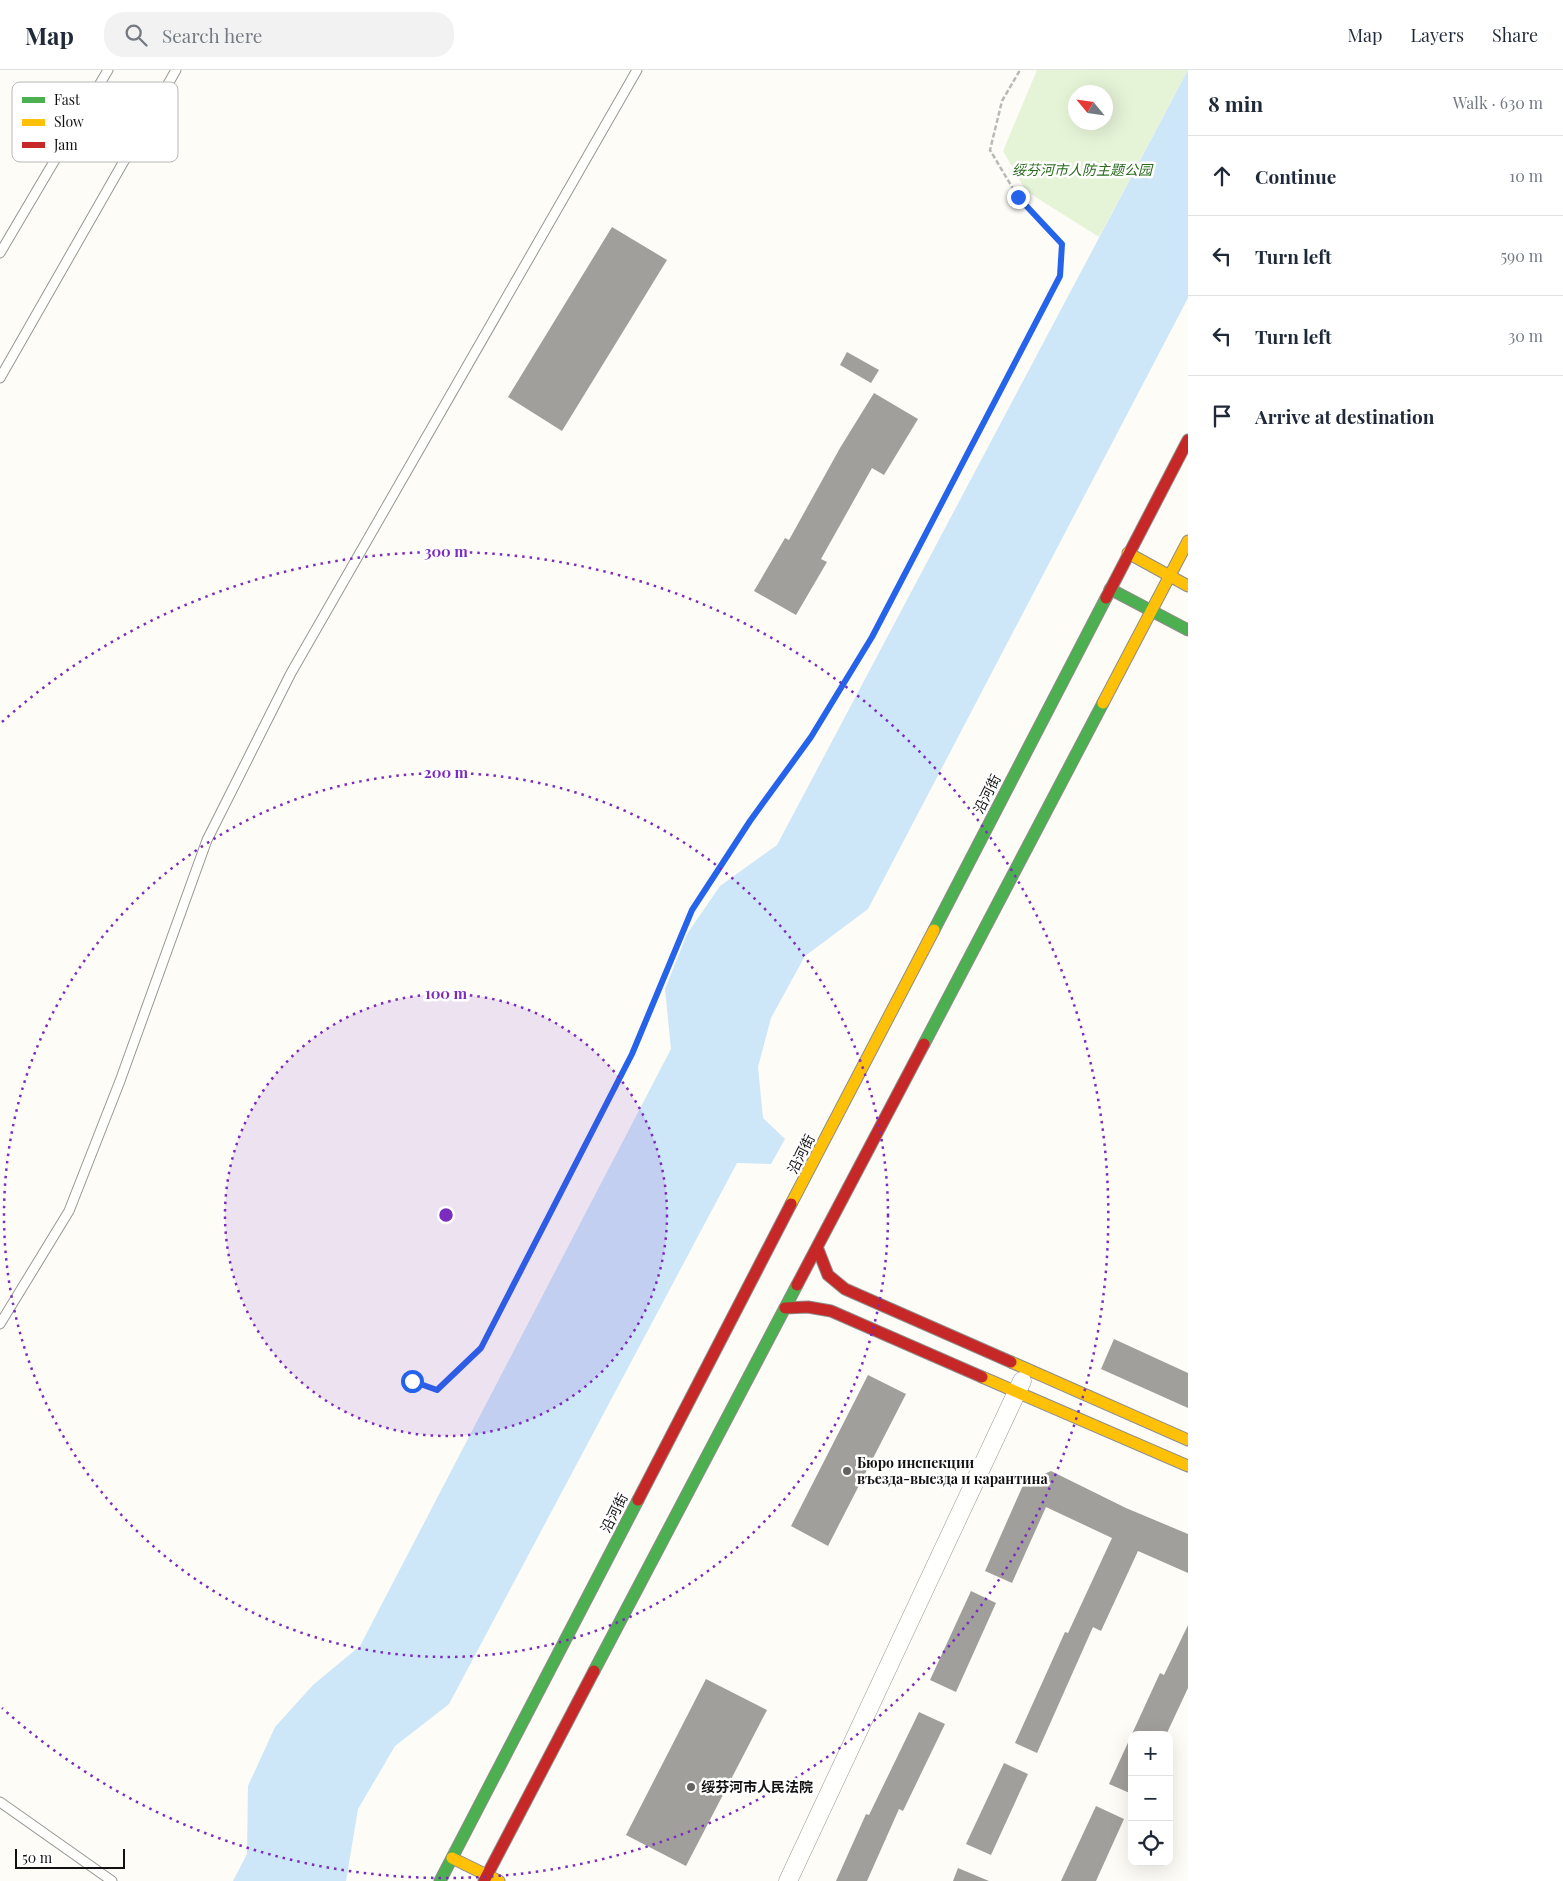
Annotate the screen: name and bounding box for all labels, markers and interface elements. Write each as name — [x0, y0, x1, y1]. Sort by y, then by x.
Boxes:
search box — [104, 12, 454, 57]
text: Map — [25, 19, 74, 51]
icon: search — [122, 21, 150, 49]
text: Search here — [162, 22, 262, 48]
text: Map — [1347, 23, 1382, 47]
text: Layers — [1410, 23, 1464, 47]
text: Share — [1492, 23, 1538, 47]
legend — [12, 82, 178, 162]
north arrow — [1068, 85, 1113, 130]
text: 8 min — [1208, 89, 1263, 117]
text: Fast — [54, 90, 81, 109]
text: Walk · 630 m — [1453, 92, 1543, 113]
text: Slow — [54, 112, 84, 131]
text: Jam — [53, 135, 78, 154]
park label: 绥芬河市人防主题公园 — [1012, 160, 1154, 179]
icon: ahead — [1208, 162, 1236, 190]
text: Continue — [1255, 163, 1336, 189]
text: 10 m — [1509, 165, 1543, 186]
route end — [1007, 186, 1030, 209]
icon: left — [1208, 242, 1236, 270]
text: Turn left — [1255, 243, 1332, 269]
text: 590 m — [1500, 245, 1543, 266]
icon: left — [1208, 322, 1236, 350]
text: Turn left — [1255, 323, 1332, 349]
text: 30 m — [1508, 325, 1543, 346]
icon: arrive — [1208, 402, 1236, 430]
text: Arrive at destination — [1255, 403, 1435, 429]
text: 300 m — [424, 541, 468, 561]
text: 200 m — [424, 762, 469, 782]
street label: 沿河街 — [969, 771, 1005, 817]
text: 100 m — [425, 983, 468, 1003]
street label: 沿河街 — [783, 1131, 819, 1177]
centre of rings — [437, 1206, 455, 1224]
route start — [401, 1370, 424, 1393]
place label: Бюро инспекции въезда-выезда и карантина — [857, 1453, 1048, 1488]
marker: Бюро инспекции въезда-выезда и карантина — [841, 1465, 853, 1477]
street label: 沿河街 — [596, 1490, 632, 1536]
map controls — [1128, 1731, 1173, 1866]
button: + — [1128, 1731, 1173, 1776]
button: − — [1128, 1776, 1173, 1821]
place label: 绥芬河市人民法院 — [701, 1777, 813, 1796]
marker: 绥芬河市人民法院 — [685, 1781, 697, 1793]
button: locate — [1128, 1821, 1173, 1866]
scale bar — [15, 1846, 125, 1869]
text: 50 m — [22, 1848, 52, 1867]

